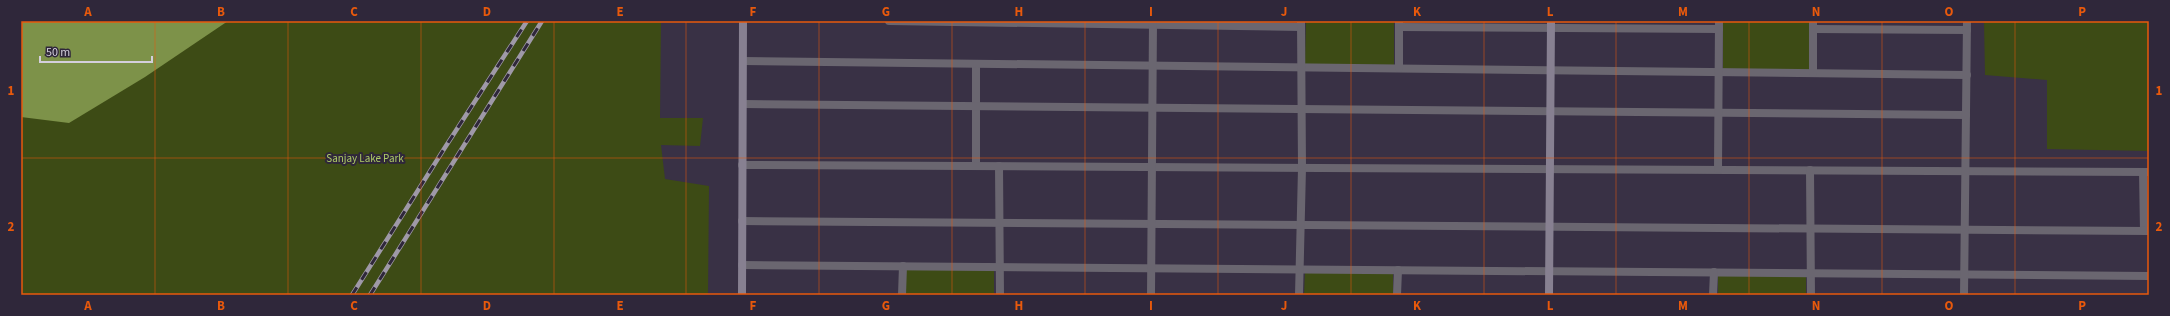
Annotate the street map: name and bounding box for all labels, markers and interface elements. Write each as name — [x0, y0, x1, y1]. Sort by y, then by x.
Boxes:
text: A — [83, 3, 92, 21]
text: B — [217, 3, 225, 21]
text: C — [350, 3, 358, 21]
text: D — [483, 3, 491, 21]
text: E — [616, 3, 624, 21]
text: F — [750, 3, 757, 21]
text: G — [882, 3, 890, 21]
text: H — [1015, 3, 1023, 21]
text: I — [1149, 3, 1153, 21]
text: J — [1281, 3, 1287, 21]
text: K — [1413, 3, 1422, 21]
text: L — [1547, 3, 1554, 21]
text: M — [1678, 3, 1688, 21]
text: N — [1812, 3, 1820, 21]
text: O — [1945, 3, 1954, 21]
text: P — [2078, 3, 2086, 21]
scale bar — [40, 38, 152, 64]
text: 50 m — [46, 44, 70, 61]
text: 1 — [8, 82, 15, 100]
text: 1 — [2156, 82, 2163, 100]
park label: Sanjay Lake Park — [326, 151, 404, 166]
text: 2 — [8, 218, 15, 236]
text: 2 — [2156, 218, 2163, 236]
text: A — [83, 297, 92, 315]
text: B — [217, 297, 225, 315]
text: C — [350, 297, 358, 315]
text: D — [483, 297, 491, 315]
text: E — [616, 297, 624, 315]
text: F — [750, 297, 757, 315]
text: G — [882, 297, 890, 315]
text: H — [1015, 297, 1023, 315]
text: I — [1149, 297, 1153, 315]
text: J — [1281, 297, 1287, 315]
text: K — [1413, 297, 1422, 315]
text: L — [1547, 297, 1554, 315]
text: M — [1678, 297, 1688, 315]
text: N — [1812, 297, 1820, 315]
text: O — [1945, 297, 1954, 315]
text: P — [2078, 297, 2086, 315]

